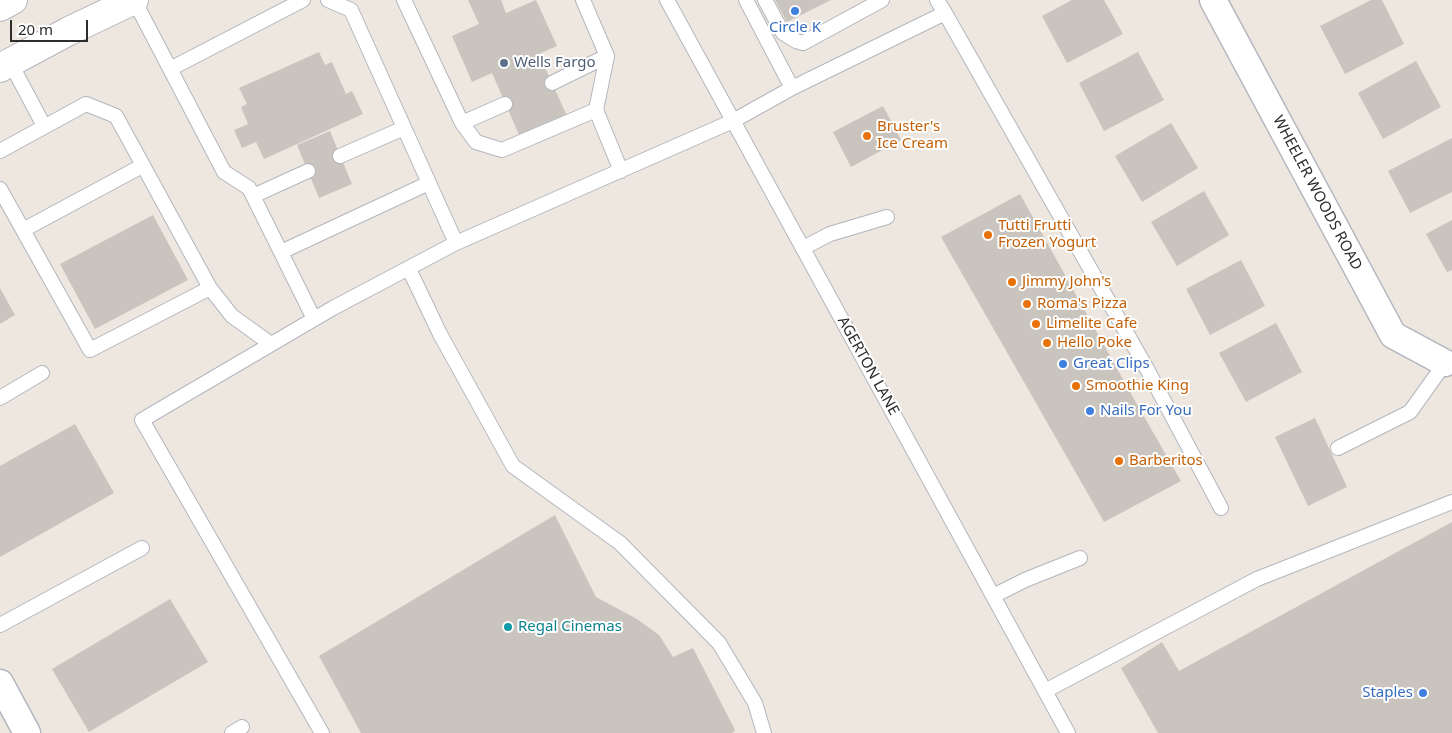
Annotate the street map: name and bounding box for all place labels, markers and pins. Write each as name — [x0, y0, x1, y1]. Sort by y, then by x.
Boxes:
marker: Circle K — [789, 5, 801, 17]
place label: Circle K — [769, 19, 821, 37]
place label: Wells Fargo — [514, 54, 595, 72]
marker: Wells Fargo — [498, 57, 510, 69]
place label: Bruster's Ice Cream — [877, 118, 948, 153]
marker: Bruster's Ice Cream — [861, 130, 873, 142]
place label: Tutti Frutti Frozen Yogurt — [998, 217, 1096, 252]
marker: Tutti Frutti Frozen Yogurt — [982, 229, 994, 241]
place label: Jimmy John's — [1022, 273, 1111, 291]
marker: Jimmy John's — [1006, 276, 1018, 288]
place label: Roma's Pizza — [1037, 295, 1127, 313]
marker: Roma's Pizza — [1021, 298, 1033, 310]
place label: Limelite Cafe — [1046, 315, 1137, 333]
marker: Limelite Cafe — [1030, 318, 1042, 330]
place label: Hello Poke — [1057, 334, 1132, 352]
marker: Hello Poke — [1041, 337, 1053, 349]
place label: Great Clips — [1073, 355, 1150, 373]
marker: Great Clips — [1057, 358, 1069, 370]
place label: Smoothie King — [1086, 377, 1189, 395]
marker: Smoothie King — [1070, 380, 1082, 392]
place label: Nails For You — [1100, 402, 1192, 420]
marker: Nails For You — [1084, 405, 1096, 417]
place label: Barberitos — [1129, 452, 1203, 470]
marker: Barberitos — [1113, 455, 1125, 467]
place label: Regal Cinemas — [518, 618, 622, 636]
marker: Regal Cinemas — [502, 621, 514, 633]
place label: Staples — [1362, 684, 1413, 702]
marker: Staples — [1417, 687, 1429, 699]

